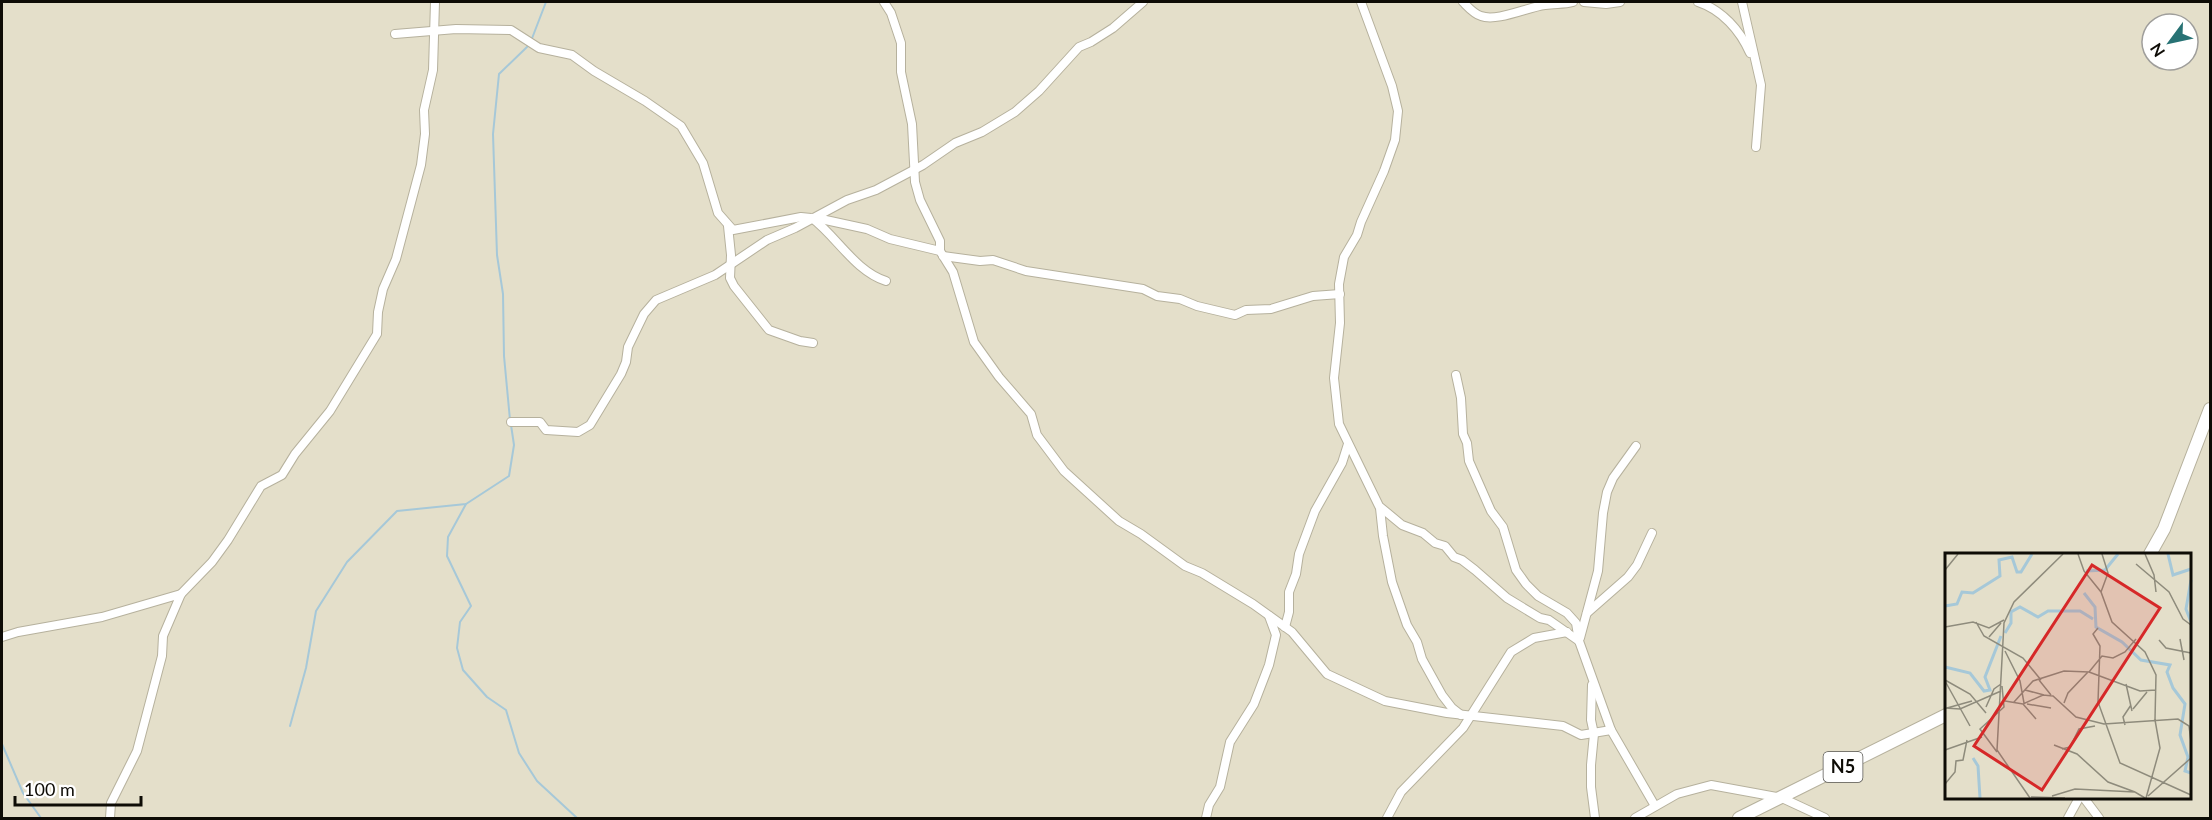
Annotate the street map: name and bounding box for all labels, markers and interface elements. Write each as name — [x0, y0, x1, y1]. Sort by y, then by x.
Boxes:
north arrow — [2140, 12, 2200, 72]
text: N — [2146, 40, 2168, 61]
inset map — [1945, 553, 2191, 799]
road number: N5 — [1824, 752, 1862, 782]
scale bar — [15, 769, 141, 807]
text: 100 m — [24, 778, 75, 800]

